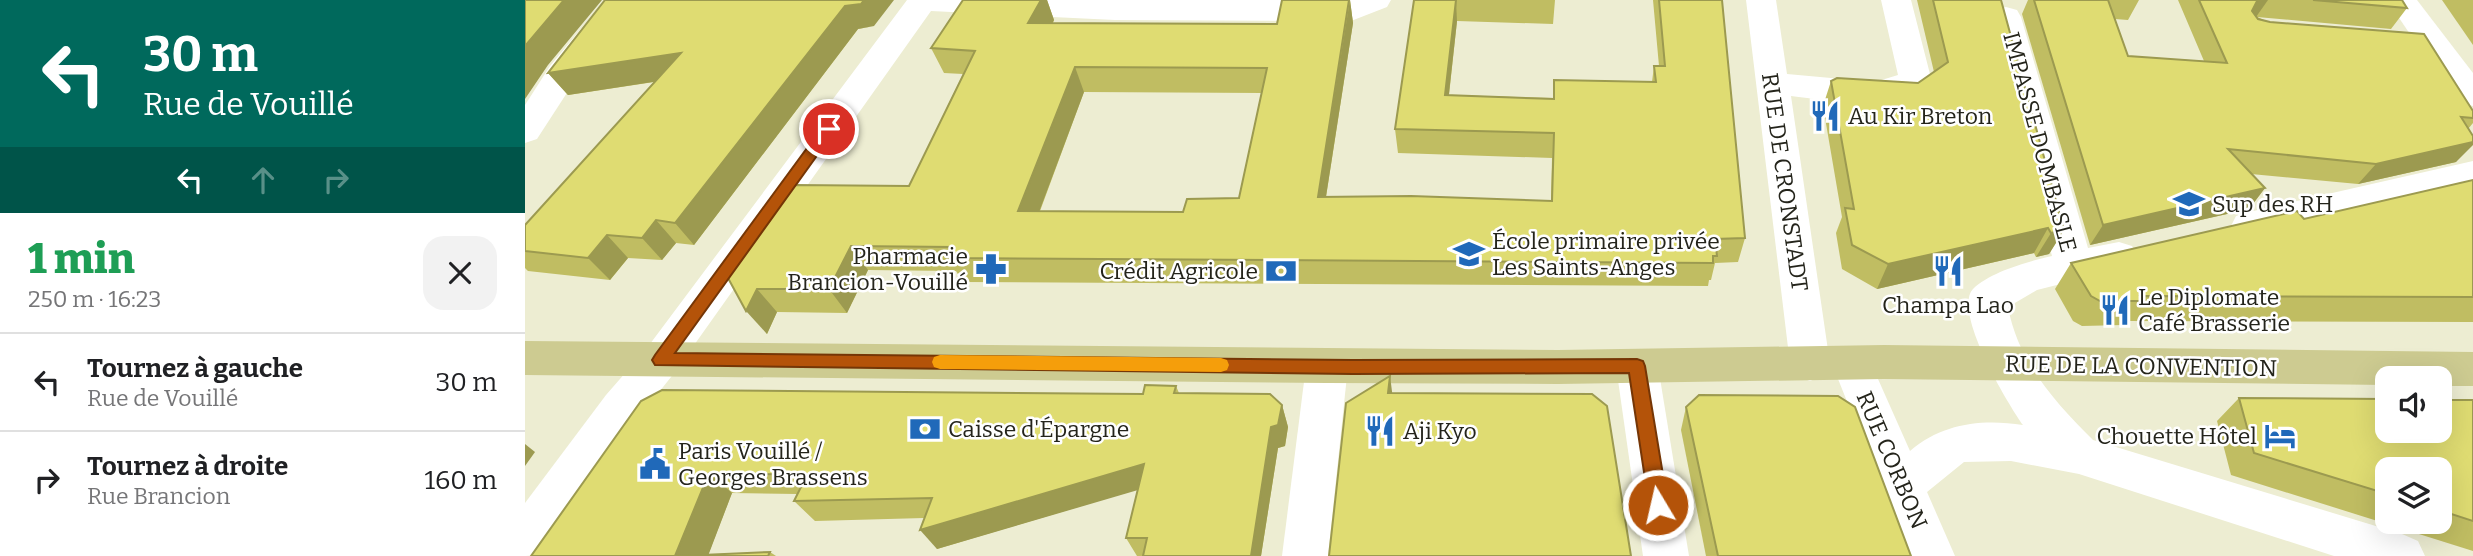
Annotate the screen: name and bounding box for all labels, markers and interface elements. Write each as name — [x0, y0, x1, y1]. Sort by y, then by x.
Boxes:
text: 30 m — [143, 25, 258, 84]
icon: left — [28, 28, 119, 119]
street label: IMPASSE DOMBASLE — [1997, 29, 2083, 255]
street label: RUE DE CRONSTADT — [1756, 71, 1814, 293]
text: Rue de Vouillé — [143, 85, 354, 123]
pin — [799, 99, 859, 159]
restaurant icon: Au Kir Breton — [1808, 99, 1842, 133]
place label: Au Kir Breton — [1848, 102, 1993, 130]
icon: arrive — [810, 110, 848, 148]
icon: left — [171, 161, 209, 199]
icon: ahead — [244, 161, 282, 199]
icon: right — [317, 161, 355, 199]
school or university icon: Sup des RH — [2172, 187, 2206, 221]
place label: Sup des RH — [2212, 190, 2333, 218]
place label: École primaire privée Les Saints-Anges — [1492, 227, 1720, 281]
text: 1 min — [28, 234, 135, 284]
button: close — [423, 236, 497, 310]
school or university icon: École primaire privée Les Saints-Anges — [1452, 237, 1486, 271]
place label: Pharmacie Brancion-Vouillé — [787, 242, 968, 296]
pharmacy icon: Pharmacie Brancion-Vouillé — [974, 252, 1008, 286]
bank icon: Crédit Agricole — [1264, 254, 1298, 288]
restaurant icon: Champa Lao — [1931, 254, 1965, 288]
place label: Crédit Agricole — [1099, 257, 1258, 285]
place label: Le Diplomate Café Brasserie — [2138, 283, 2290, 337]
text: 250 m · 16:23 — [28, 285, 161, 313]
place label: Champa Lao — [1882, 291, 2014, 319]
restaurant icon: Le Diplomate Café Brasserie — [2098, 293, 2132, 327]
street label: RUE DE LA CONVENTION — [2005, 350, 2277, 382]
text: Tournez à gauche — [87, 353, 303, 384]
icon: left — [28, 363, 66, 401]
map controls — [2375, 366, 2452, 534]
button: sound — [2375, 366, 2452, 443]
text: 30 m — [436, 367, 497, 398]
text: Rue de Vouillé — [87, 384, 238, 412]
street label: RUE CORBON — [1850, 387, 1934, 533]
bank icon: Caisse d'Épargne — [908, 412, 942, 446]
restaurant icon: Aji Kyo — [1363, 414, 1397, 448]
place label: Caisse d'Épargne — [948, 415, 1129, 443]
place label: Aji Kyo — [1403, 417, 1477, 445]
hotel icon: Chouette Hôtel — [2263, 419, 2297, 453]
place label: Chouette Hôtel — [2097, 422, 2257, 450]
place label: Paris Vouillé / Georges Brassens — [678, 437, 868, 491]
public building icon: Paris Vouillé / Georges Brassens — [638, 447, 672, 481]
text: Tournez à droite — [87, 451, 288, 482]
button: layers — [2375, 457, 2452, 534]
icon: right — [28, 461, 66, 499]
text: 160 m — [425, 465, 497, 496]
position arrow — [1621, 468, 1695, 542]
text: Rue Brancion — [87, 482, 230, 510]

